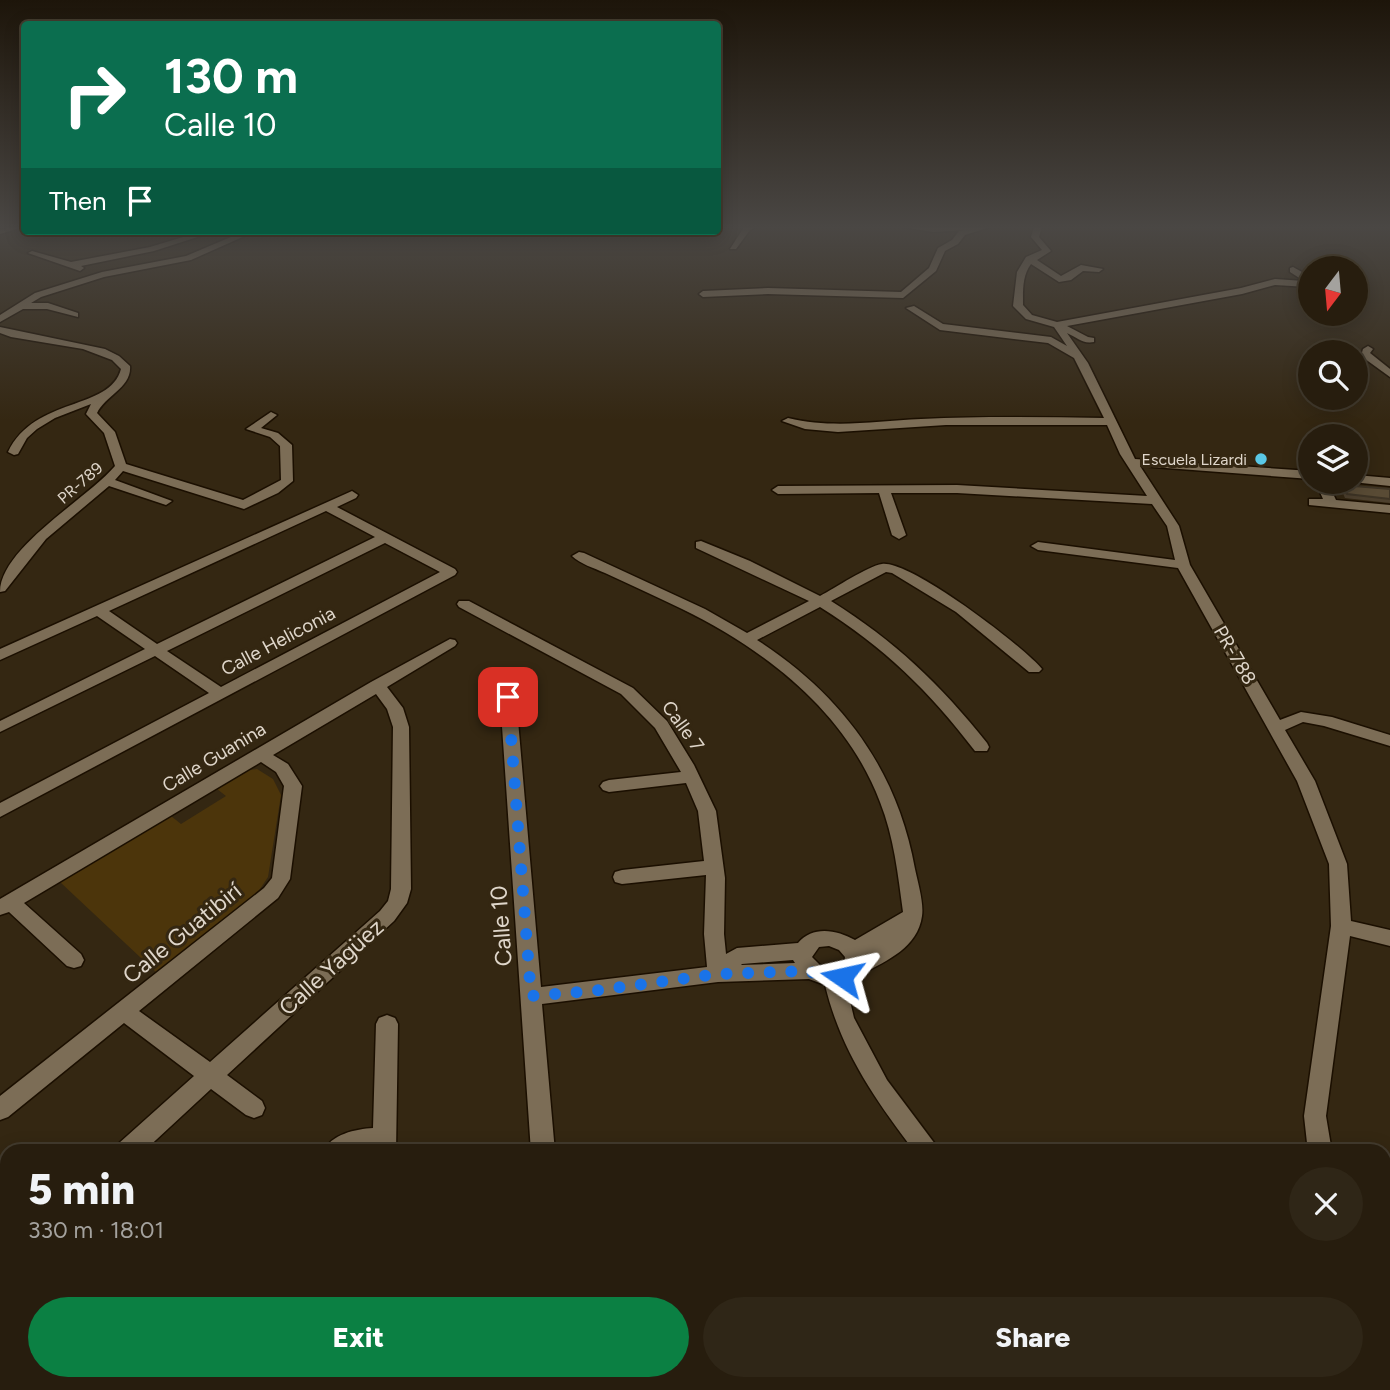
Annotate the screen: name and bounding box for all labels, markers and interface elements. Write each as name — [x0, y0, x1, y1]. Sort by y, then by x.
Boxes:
text: 130 m — [164, 46, 298, 105]
icon: right — [49, 49, 140, 140]
text: Calle 10 — [164, 106, 277, 144]
icon: arrive — [121, 182, 159, 220]
text: Then — [49, 185, 107, 217]
north arrow — [1298, 256, 1368, 326]
map controls — [1298, 256, 1368, 494]
button: search — [1298, 340, 1368, 410]
button: layers — [1298, 424, 1368, 494]
place label: Escuela Lizardi — [1142, 450, 1247, 469]
marker: Escuela Lizardi — [1253, 451, 1269, 467]
street label: PR-789 — [54, 458, 106, 508]
street label: Calle Heliconia — [217, 601, 339, 681]
street label: PR-788 — [1209, 621, 1261, 689]
pin — [478, 667, 538, 727]
icon: arrive — [489, 678, 527, 716]
street label: Calle 7 — [657, 696, 709, 756]
street label: Calle Guanina — [158, 717, 270, 797]
street label: Calle Guatibirí — [117, 876, 248, 989]
street label: Calle 10 — [484, 885, 518, 967]
street label: Calle Yagüez — [273, 913, 389, 1021]
position arrow — [805, 940, 879, 1014]
text: 5 min — [28, 1164, 135, 1215]
button: close — [1289, 1167, 1363, 1241]
text: 330 m · 18:01 — [28, 1216, 164, 1244]
button: Exit — [28, 1297, 689, 1377]
button: Share — [703, 1297, 1363, 1377]

